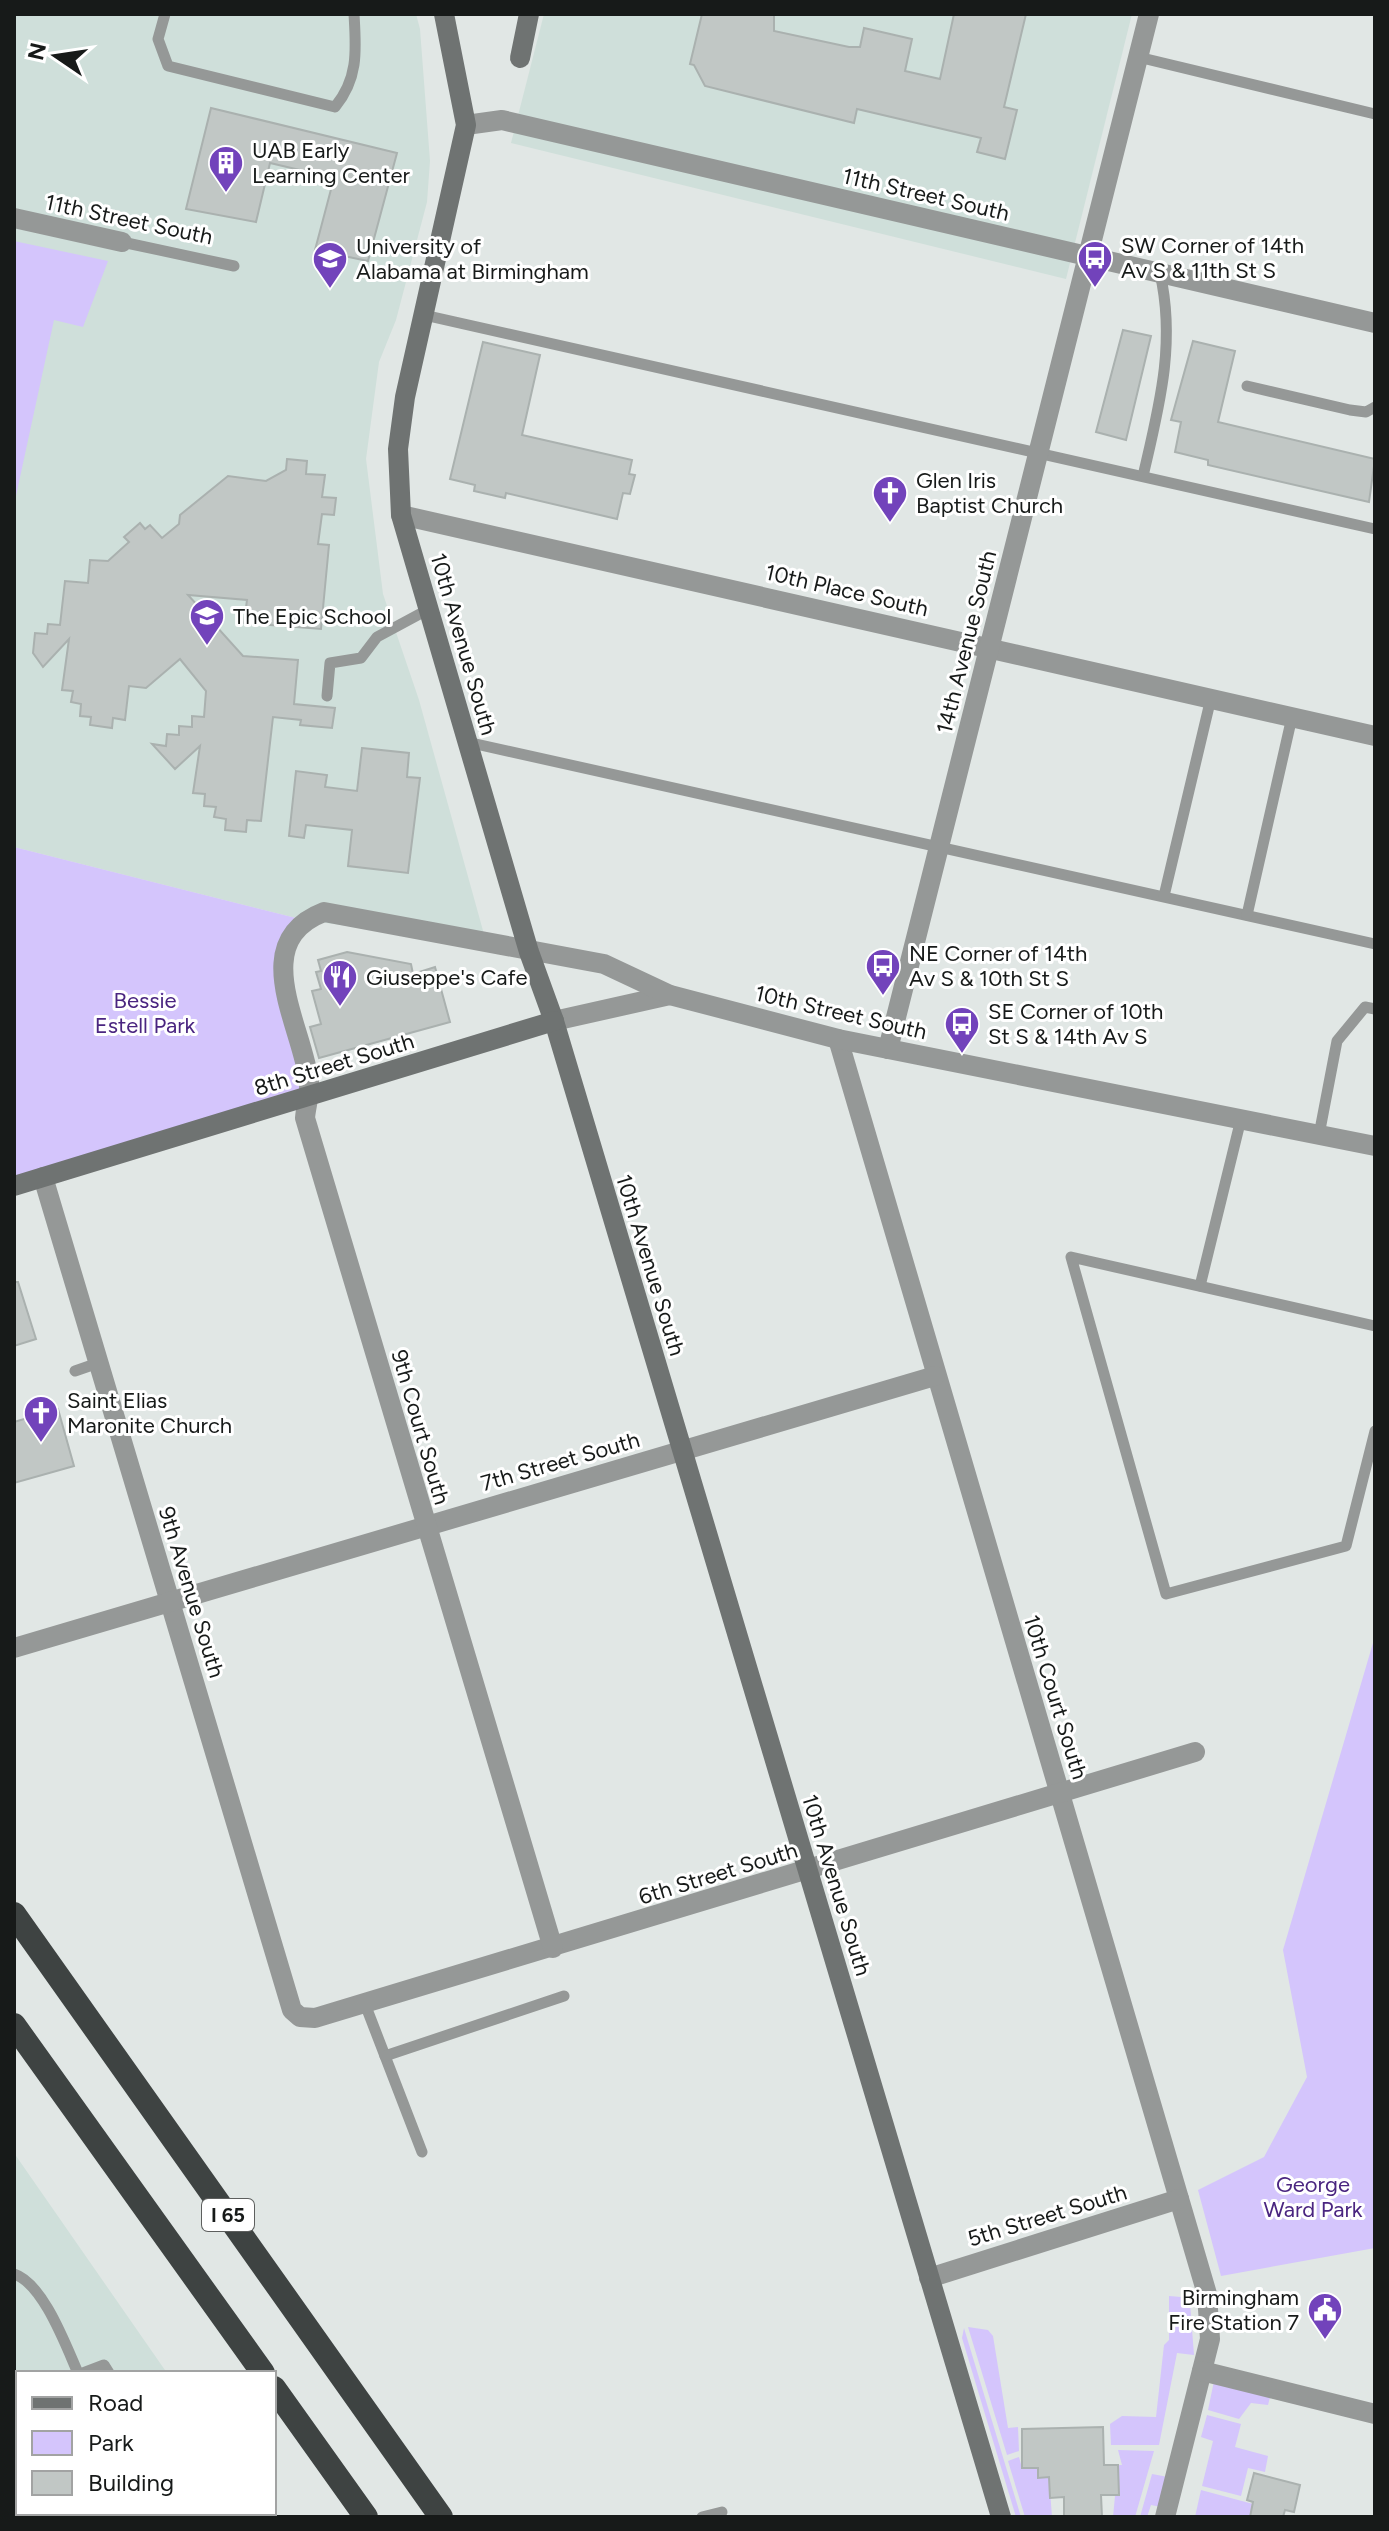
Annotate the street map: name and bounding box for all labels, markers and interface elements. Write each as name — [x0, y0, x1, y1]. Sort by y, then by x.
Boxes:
north arrow — [16, 16, 96, 96]
text: N — [22, 40, 52, 63]
place label: UAB Early Learning Center — [252, 137, 411, 189]
building icon: UAB Early Learning Center — [207, 144, 245, 194]
street label: 11th Street South — [840, 162, 1012, 227]
street label: 11th Street South — [43, 189, 215, 250]
place label: SW Corner of 14th Av S & 11th St S — [1121, 232, 1304, 284]
place label: University of Alabama at Birmingham — [356, 233, 589, 285]
bus stop icon: SW Corner of 14th Av S & 11th St S — [1076, 239, 1114, 289]
school or university icon: University of Alabama at Birmingham — [311, 240, 349, 290]
place label: Glen Iris Baptist Church — [916, 467, 1063, 519]
church icon: Glen Iris Baptist Church — [871, 474, 909, 524]
street label: 14th Avenue South — [931, 548, 1002, 736]
street label: 10th Avenue South — [425, 550, 502, 738]
street label: 10th Place South — [763, 559, 931, 622]
school or university icon: The Epic School — [188, 597, 226, 647]
place label: The Epic School — [233, 603, 391, 630]
place label: NE Corner of 14th Av S & 10th St S — [909, 940, 1087, 992]
bus stop icon: NE Corner of 14th Av S & 10th St S — [864, 947, 902, 997]
restaurant icon: Giuseppe's Cafe — [321, 958, 359, 1008]
place label: Giuseppe's Cafe — [366, 964, 528, 991]
street label: 10th Street South — [752, 980, 929, 1045]
park label: Bessie Estell Park — [95, 987, 196, 1039]
place label: SE Corner of 10th St S & 14th Av S — [988, 998, 1163, 1050]
bus stop icon: SE Corner of 10th St S & 14th Av S — [943, 1005, 981, 1055]
street label: 8th Street South — [251, 1027, 417, 1102]
street label: 10th Avenue South — [610, 1171, 691, 1359]
street label: 9th Court South — [386, 1347, 456, 1508]
place label: Saint Elias Maronite Church — [67, 1387, 232, 1439]
church icon: Saint Elias Maronite Church — [22, 1394, 60, 1444]
street label: 7th Street South — [478, 1426, 643, 1497]
street label: 9th Avenue South — [153, 1503, 230, 1681]
street label: 10th Court South — [1018, 1612, 1093, 1783]
street label: 10th Avenue South — [796, 1791, 877, 1979]
street label: 6th Street South — [635, 1836, 801, 1910]
park label: George Ward Park — [1263, 2171, 1363, 2223]
street label: 5th Street South — [964, 2178, 1130, 2252]
road number: I 65 — [202, 2199, 254, 2231]
place label: Birmingham Fire Station 7 — [1168, 2284, 1299, 2336]
public building icon: Birmingham Fire Station 7 — [1306, 2291, 1344, 2341]
legend — [16, 2371, 276, 2515]
text: Road — [88, 2388, 143, 2417]
text: Park — [88, 2428, 134, 2457]
text: Building — [88, 2468, 174, 2497]

